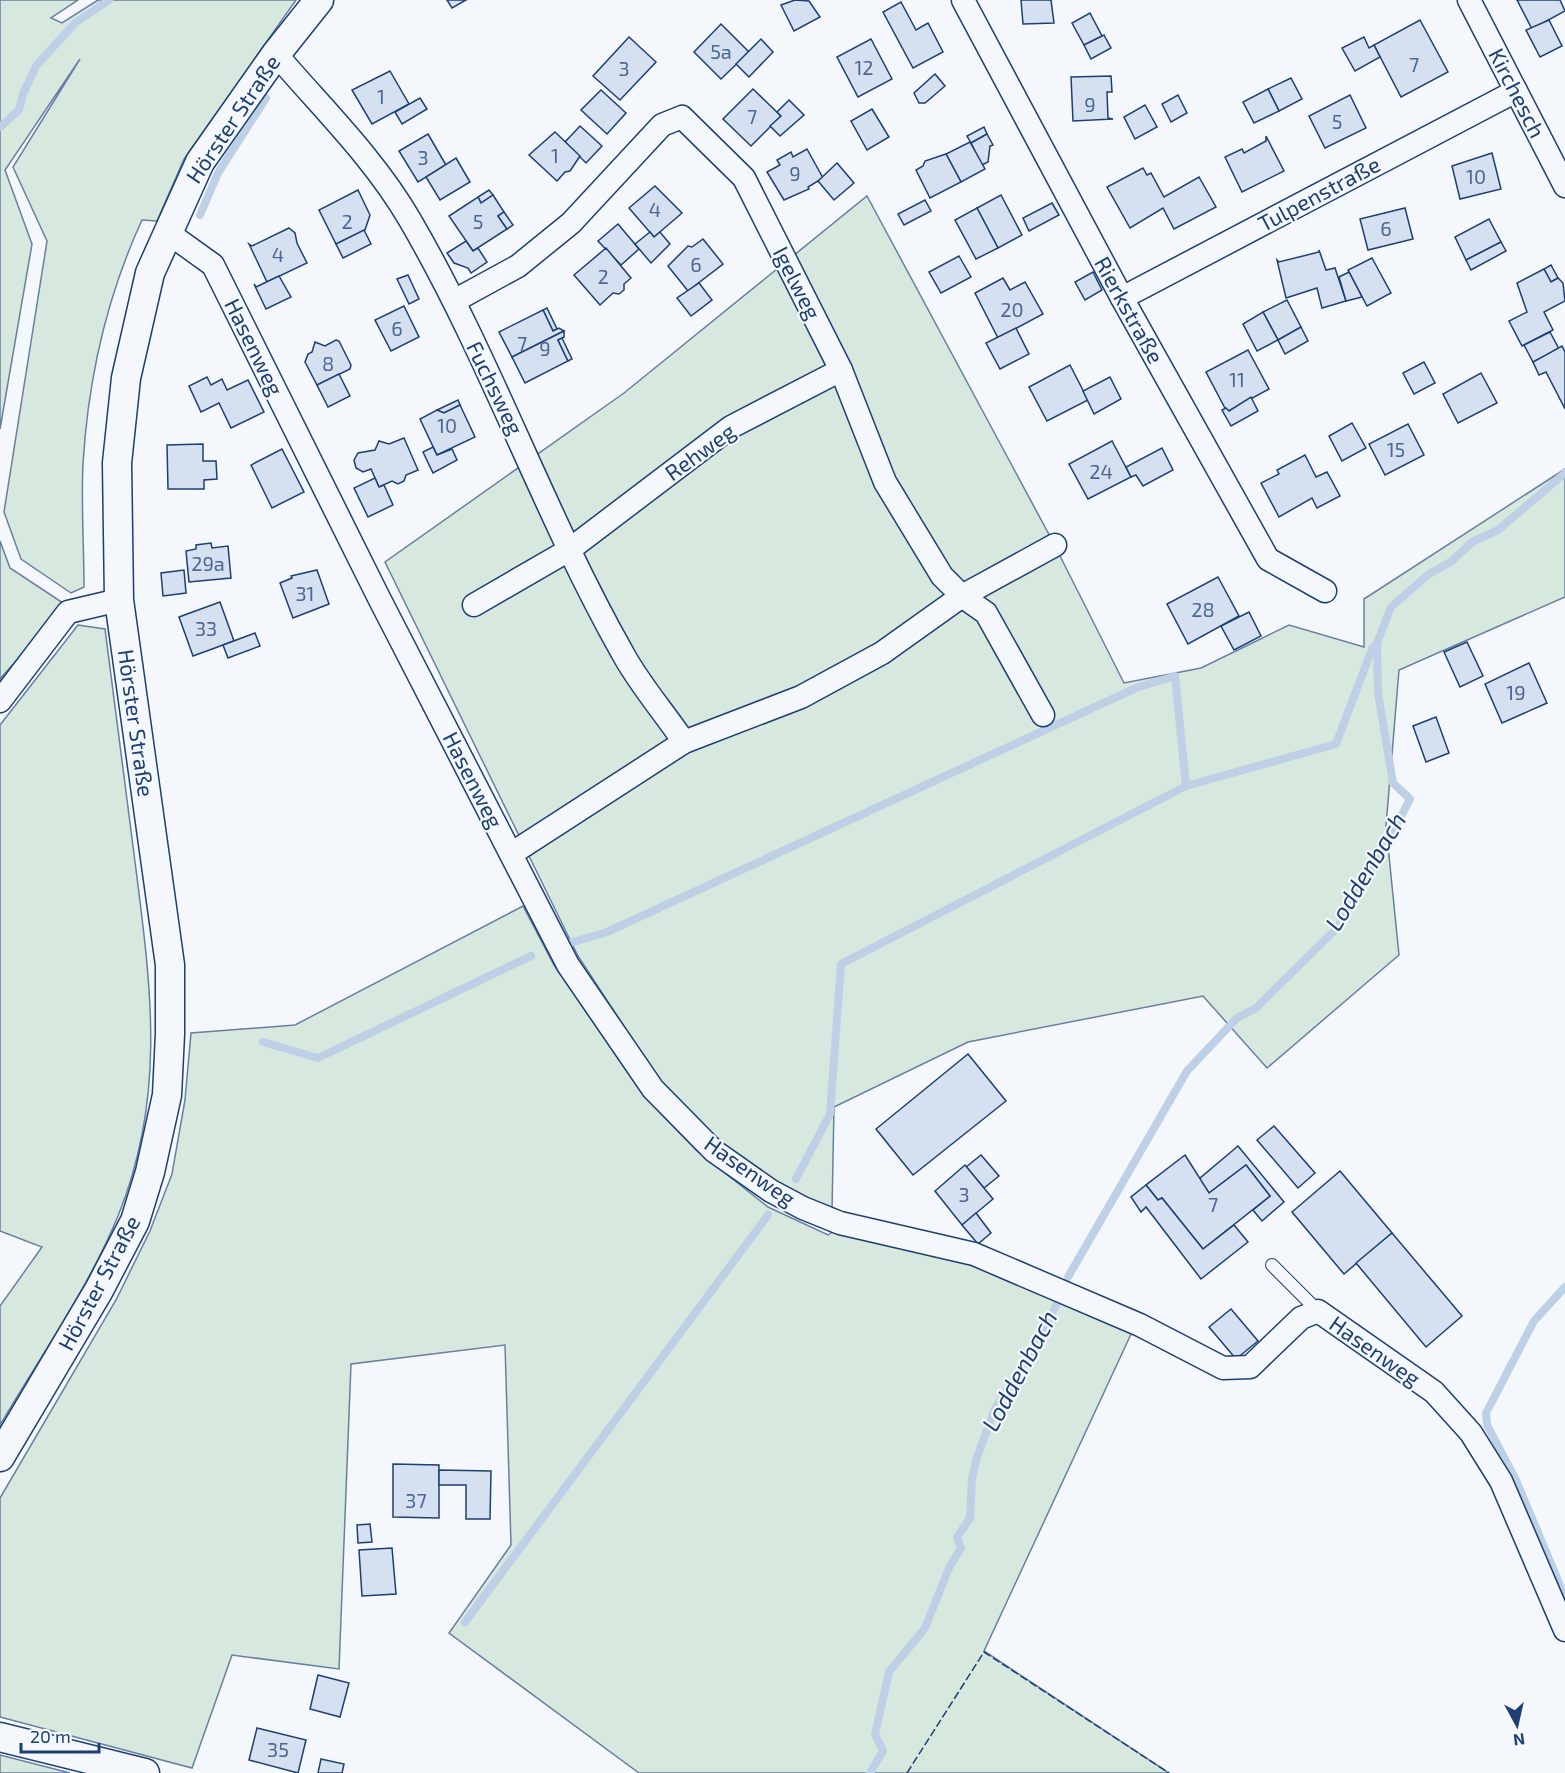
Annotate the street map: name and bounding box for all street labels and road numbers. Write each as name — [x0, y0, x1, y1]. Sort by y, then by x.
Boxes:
street label: Kirchesch — [1484, 43, 1552, 142]
street label: Hörster Straße — [180, 49, 285, 187]
street label: Tulpenstraße — [1253, 150, 1384, 236]
street label: Igelweg — [769, 242, 827, 323]
street label: Rierkstraße — [1090, 252, 1170, 367]
street label: Hasenweg — [220, 294, 290, 399]
street label: Fuchsweg — [462, 337, 530, 439]
street label: Rehweg — [659, 417, 740, 485]
street label: Hörster Straße — [114, 647, 160, 798]
street label: Hasenweg — [439, 727, 509, 832]
street label: Hasenweg — [700, 1130, 801, 1211]
street label: Hörster Straße — [52, 1211, 145, 1354]
street label: Hasenweg — [1325, 1310, 1426, 1391]

